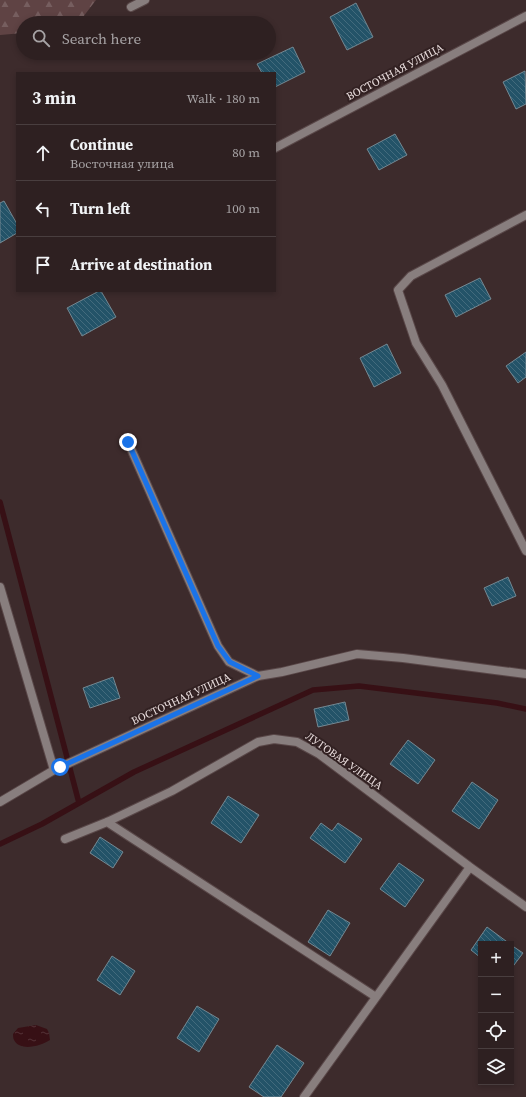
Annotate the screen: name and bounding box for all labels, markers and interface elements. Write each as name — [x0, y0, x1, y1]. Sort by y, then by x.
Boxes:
search box — [16, 16, 276, 60]
icon: search — [30, 27, 52, 49]
text: Search here — [62, 28, 141, 49]
street label: ВОСТОЧНАЯ УЛИЦА — [344, 40, 447, 104]
text: 3 min — [32, 86, 76, 110]
text: Walk · 180 m — [187, 90, 260, 107]
text: Continue — [70, 134, 133, 155]
icon: ahead — [32, 142, 54, 164]
text: 80 m — [232, 144, 260, 161]
text: Восточная улица — [70, 155, 174, 172]
icon: left — [32, 198, 54, 220]
text: Turn left — [70, 198, 130, 219]
text: 100 m — [226, 200, 260, 217]
icon: arrive — [32, 254, 54, 276]
text: Arrive at destination — [70, 254, 212, 275]
route end — [119, 433, 137, 451]
street label: ВОСТОЧНАЯ УЛИЦА — [129, 669, 234, 729]
street label: ЛУГОВАЯ УЛИЦА — [303, 729, 386, 794]
route start — [51, 758, 69, 776]
map controls — [478, 941, 514, 1085]
button: + — [478, 941, 514, 977]
button: − — [478, 977, 514, 1013]
button: locate — [478, 1013, 514, 1049]
button: layers — [478, 1049, 514, 1085]

